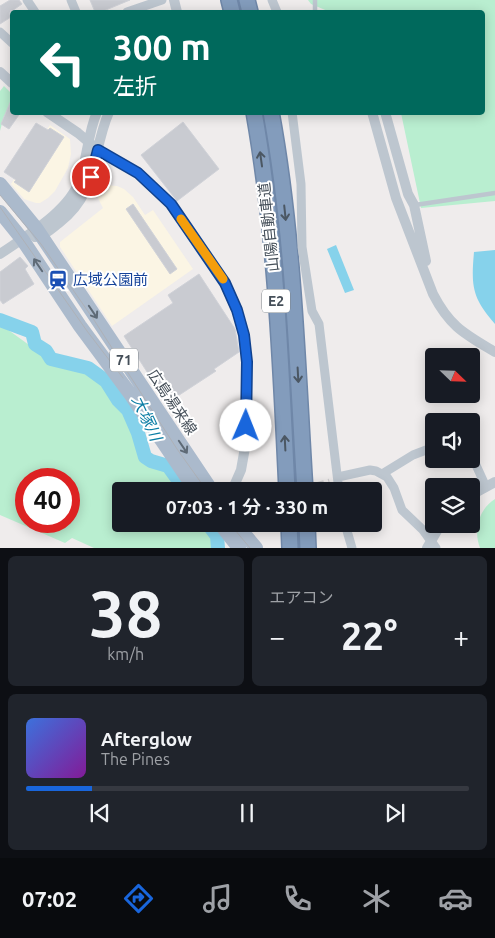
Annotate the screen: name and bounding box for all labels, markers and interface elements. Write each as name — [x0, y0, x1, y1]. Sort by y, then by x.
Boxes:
text: 300 m — [113, 27, 211, 67]
icon: left — [30, 30, 95, 95]
text: 左折 — [113, 73, 157, 98]
one-way arrow — [256, 151, 266, 167]
pin — [70, 156, 112, 198]
icon: arrive — [77, 163, 105, 191]
street label: 山陽自動車道 — [255, 181, 282, 273]
one-way arrow — [280, 204, 290, 220]
one-way arrow — [33, 258, 43, 272]
station icon: 広域公園前 — [47, 269, 69, 291]
place label: 広域公園前 — [73, 271, 148, 288]
road number: E2 — [262, 290, 290, 312]
one-way arrow — [87, 305, 98, 319]
road number: 71 — [110, 348, 138, 372]
north arrow — [425, 348, 480, 402]
map controls — [425, 348, 480, 533]
street label: 広島湯来線 — [144, 366, 200, 438]
one-way arrow — [293, 366, 302, 382]
water label: 大塚川 — [129, 392, 166, 445]
position arrow — [219, 399, 271, 451]
button: sound — [425, 413, 480, 468]
one-way arrow — [280, 435, 289, 451]
one-way arrow — [178, 440, 188, 454]
speed limit sign: 40 — [15, 468, 80, 533]
button: layers — [425, 478, 480, 533]
text: 07:03 · 1 分 · 330 m — [166, 496, 328, 518]
text: 38 — [89, 576, 162, 649]
text: エアコン — [270, 588, 334, 606]
text: 22° — [341, 615, 397, 657]
text: − — [270, 621, 285, 652]
text: + — [453, 621, 469, 652]
text: km/h — [107, 645, 144, 663]
text: Afterglow — [101, 728, 192, 750]
text: The Pines — [101, 750, 170, 768]
icon: previous — [86, 799, 114, 827]
icon: pause — [233, 799, 261, 827]
icon: next — [381, 799, 409, 827]
icon: directions — [121, 881, 156, 916]
icon: music — [200, 881, 235, 916]
icon: phone — [280, 881, 315, 916]
icon: climate — [359, 881, 394, 916]
icon: car — [438, 881, 473, 916]
text: 07:02 — [22, 886, 77, 911]

